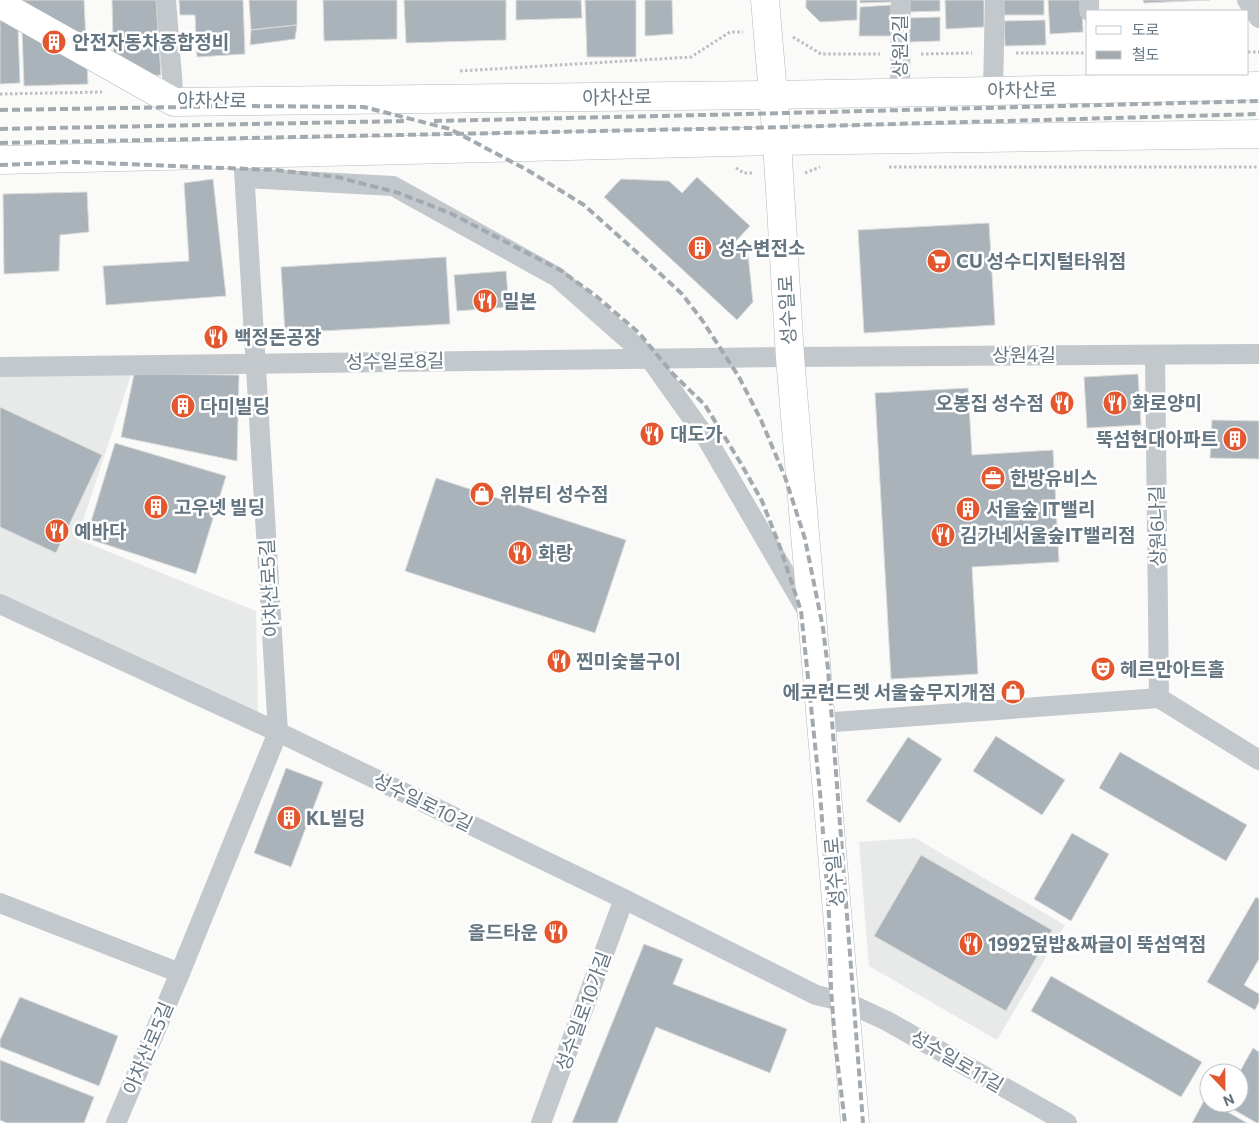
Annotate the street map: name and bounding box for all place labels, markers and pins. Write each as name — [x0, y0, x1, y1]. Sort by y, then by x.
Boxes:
building icon: 안전자동차종합정비 — [41, 29, 67, 55]
place label: 안전자동차종합정비 — [72, 30, 229, 53]
building icon: 성수변전소 — [687, 235, 713, 261]
place label: 성수변전소 — [718, 236, 805, 259]
supermarket icon: CU 성수디지털타워점 — [926, 248, 952, 274]
place label: CU 성수디지털타워점 — [956, 249, 1126, 272]
restaurant icon: 밀본 — [472, 288, 498, 314]
place label: 밀본 — [502, 289, 537, 312]
restaurant icon: 백정돈공장 — [203, 324, 229, 350]
place label: 백정돈공장 — [234, 325, 321, 348]
restaurant icon: 오봉집 성수점 — [1049, 390, 1075, 416]
restaurant icon: 화로양미 — [1102, 390, 1128, 416]
place label: 오봉집 성수점 — [935, 391, 1044, 414]
place label: 화로양미 — [1132, 391, 1202, 414]
building icon: 다미빌딩 — [170, 393, 196, 419]
place label: 다미빌딩 — [200, 394, 270, 417]
restaurant icon: 대도가 — [639, 421, 665, 447]
place label: 대도가 — [670, 422, 723, 445]
building icon: 뚝섬현대아파트 — [1222, 426, 1248, 452]
place label: 뚝섬현대아파트 — [1096, 427, 1218, 450]
office icon: 한방유비스 — [980, 465, 1006, 491]
place label: 한방유비스 — [1010, 466, 1097, 489]
shop icon: 위뷰티 성수점 — [469, 481, 495, 507]
place label: 위뷰티 성수점 — [500, 482, 609, 505]
building icon: 고우넷 빌딩 — [143, 494, 169, 520]
place label: 고우넷 빌딩 — [174, 495, 265, 518]
building icon: 서울숲 IT밸리 — [955, 496, 981, 522]
place label: 서울숲 IT밸리 — [986, 497, 1095, 520]
restaurant icon: 예바다 — [44, 518, 70, 544]
place label: 예바다 — [74, 519, 127, 542]
restaurant icon: 김가네서울숲IT밸리점 — [930, 522, 956, 548]
place label: 김가네서울숲IT밸리점 — [960, 523, 1136, 546]
restaurant icon: 화랑 — [507, 540, 533, 566]
place label: 화랑 — [538, 541, 573, 564]
restaurant icon: 찐미숯불구이 — [546, 648, 572, 674]
place label: 찐미숯불구이 — [576, 649, 681, 672]
theatre icon: 헤르만아트홀 — [1090, 656, 1116, 682]
place label: 헤르만아트홀 — [1120, 657, 1225, 680]
shop icon: 에코런드렛 서울숲무지개점 — [1000, 679, 1026, 705]
place label: 에코런드렛 서울숲무지개점 — [783, 680, 996, 703]
building icon: KL빌딩 — [276, 805, 302, 831]
place label: KL빌딩 — [306, 806, 365, 829]
restaurant icon: 올드타운 — [543, 919, 569, 945]
place label: 올드타운 — [468, 920, 538, 943]
restaurant icon: 1992덮밥&짜글이 뚝섬역점 — [958, 931, 984, 957]
place label: 1992덮밥&짜글이 뚝섬역점 — [988, 932, 1206, 955]

